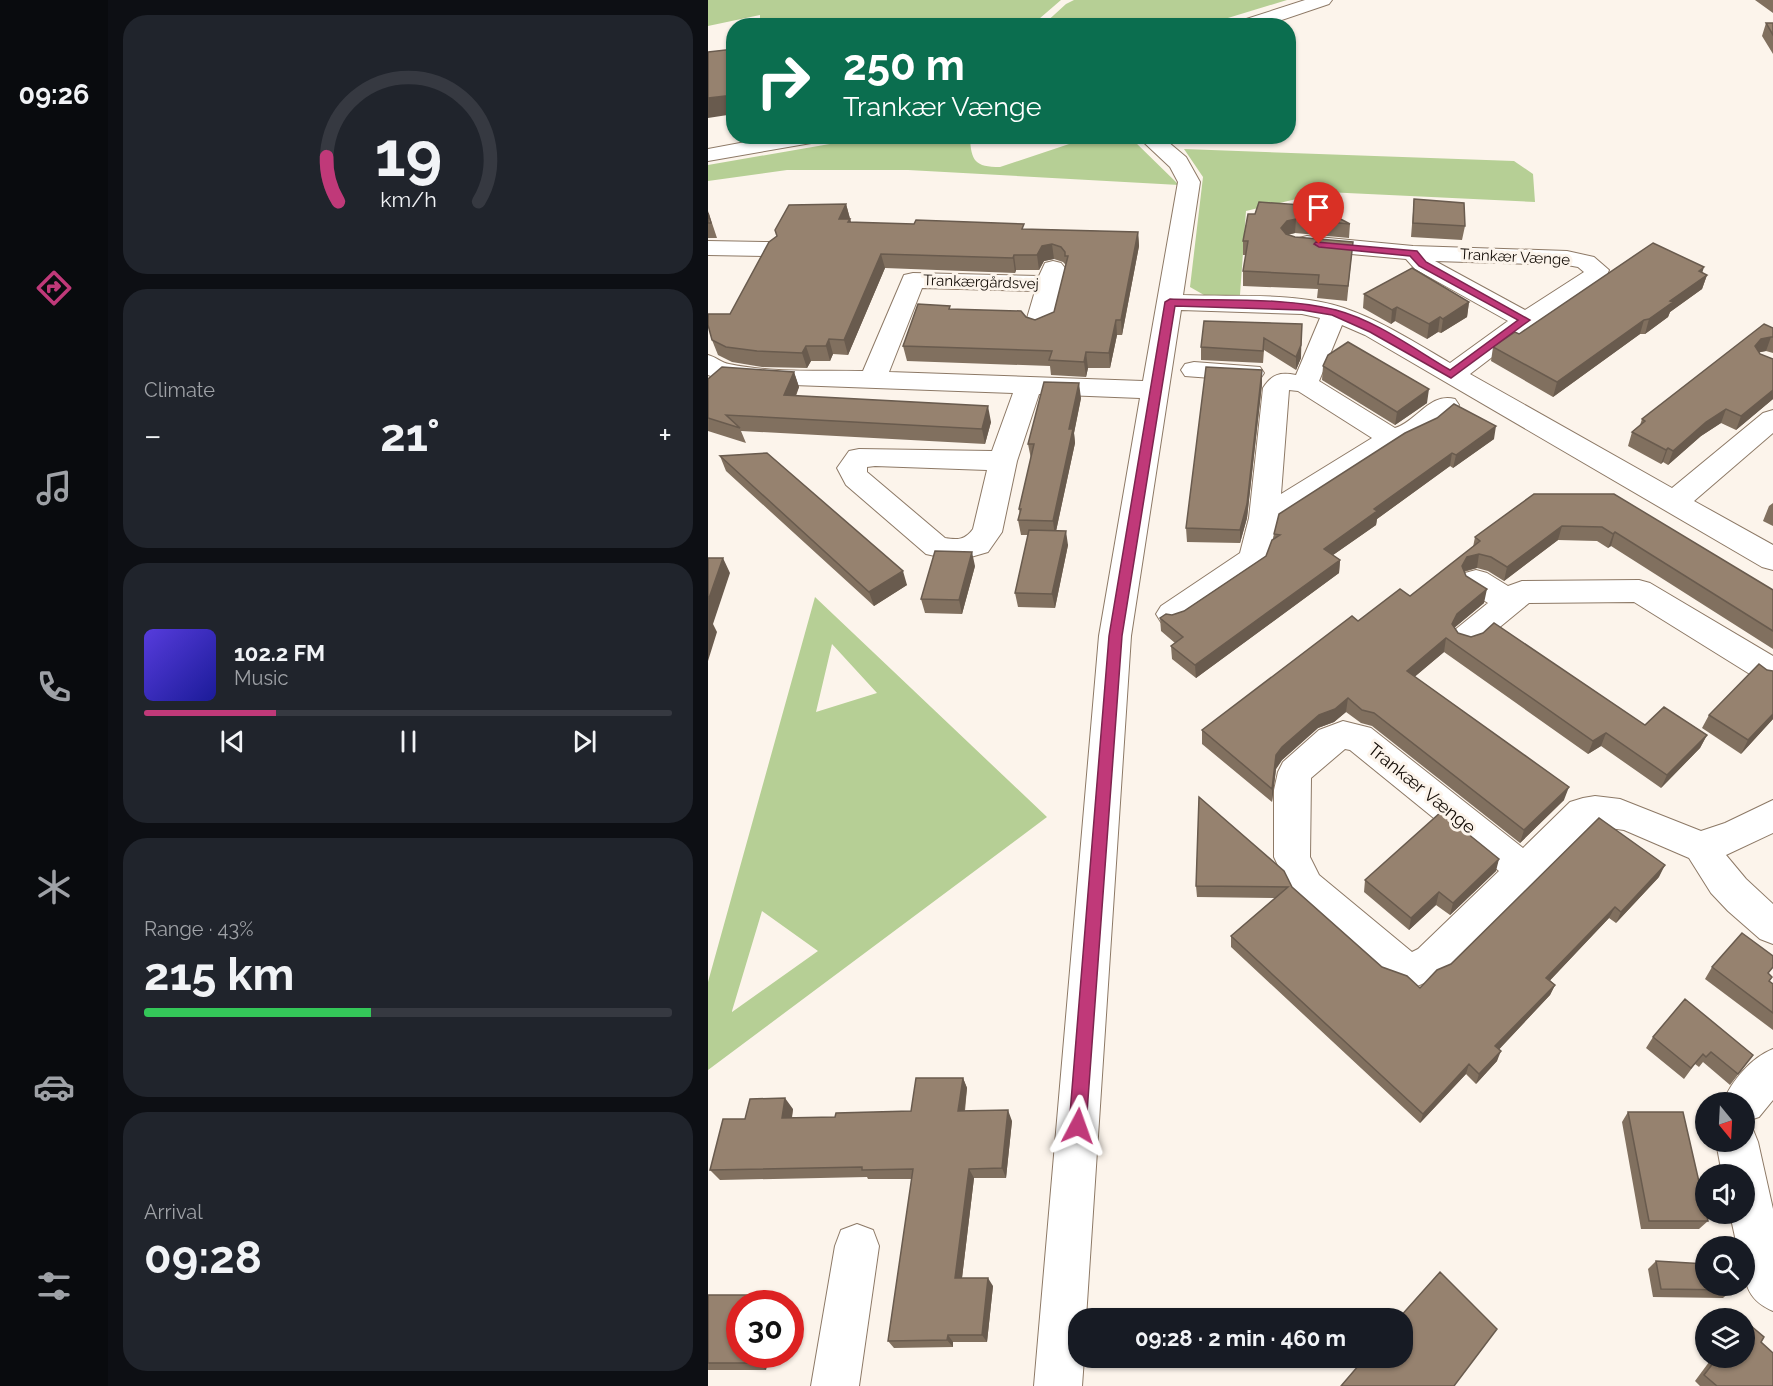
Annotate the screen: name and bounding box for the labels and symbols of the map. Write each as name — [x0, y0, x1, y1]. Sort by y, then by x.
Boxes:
pin — [1293, 182, 1344, 244]
street label: Trankær Vænge — [1459, 245, 1571, 269]
street label: Trankærgårdsvej — [923, 271, 1039, 293]
street label: Trankær Vænge — [1364, 738, 1480, 838]
north arrow — [1695, 1092, 1755, 1152]
position arrow — [1046, 1094, 1110, 1158]
speed limit sign: 30 — [726, 1290, 804, 1368]

